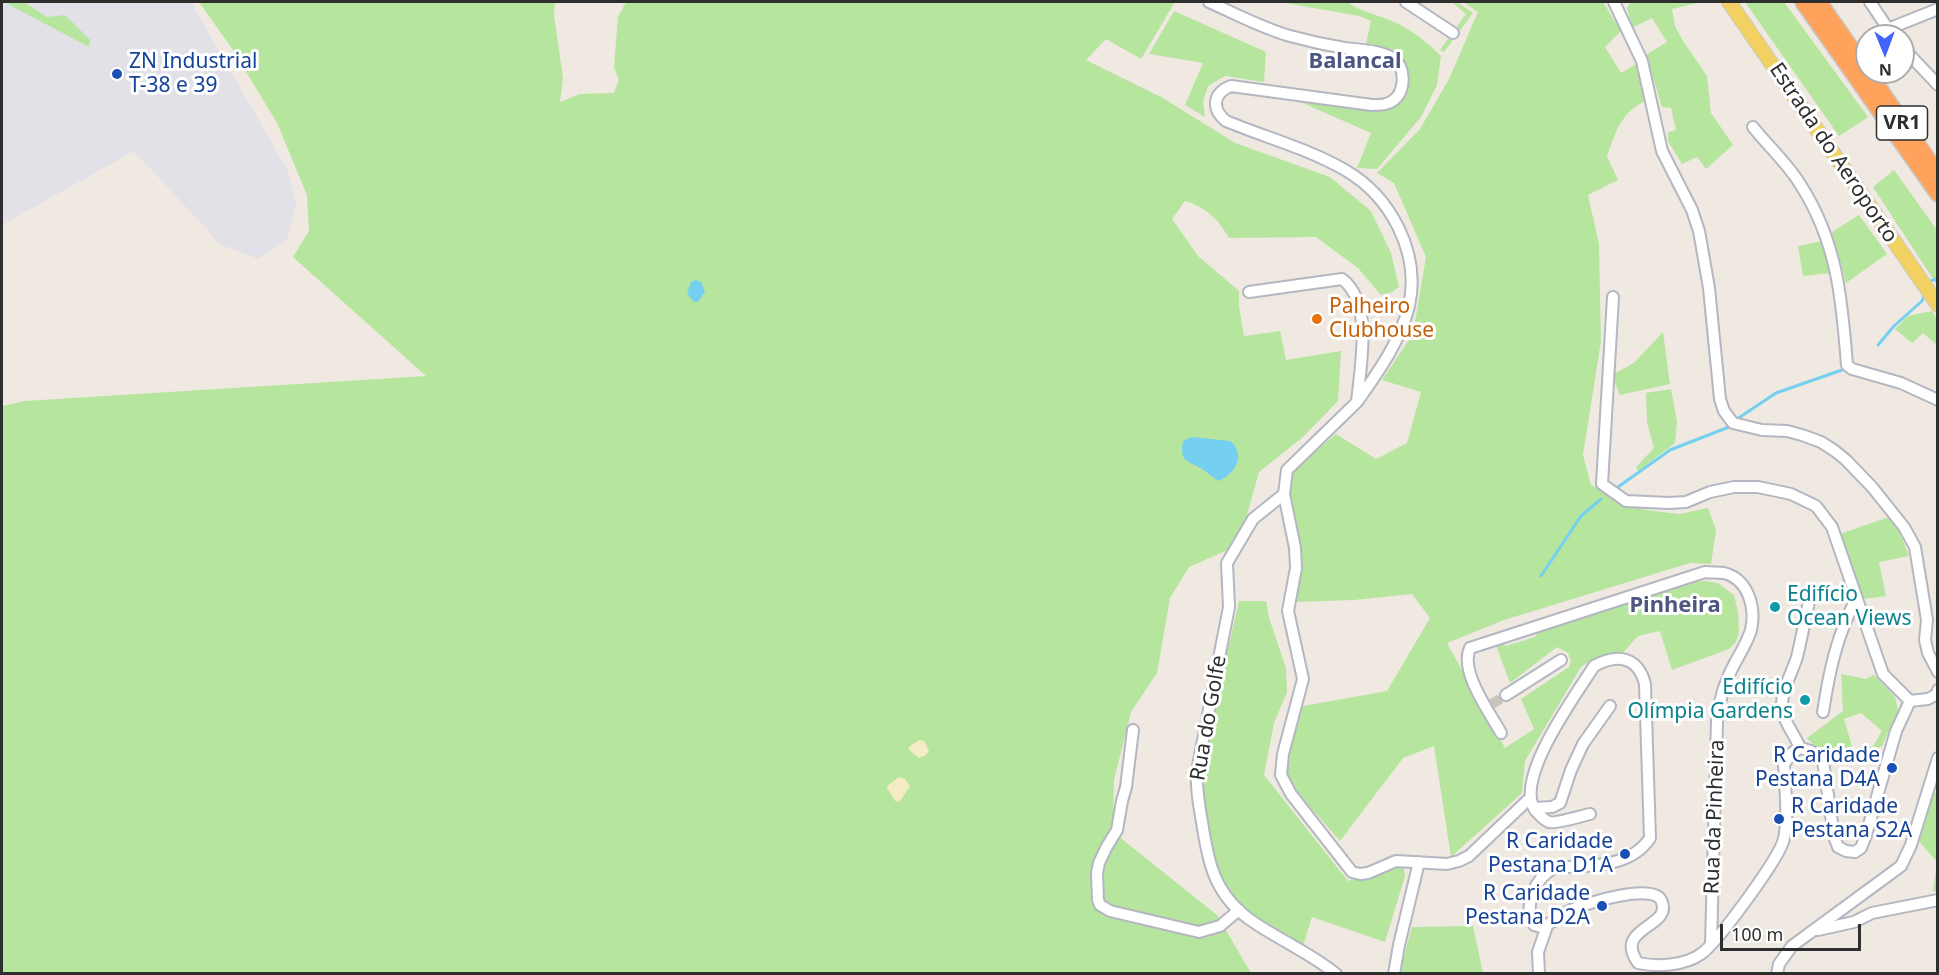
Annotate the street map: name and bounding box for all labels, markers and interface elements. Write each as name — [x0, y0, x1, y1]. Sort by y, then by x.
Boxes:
north arrow — [1855, 24, 1915, 84]
place label: ZN Industrial T-38 e 39 — [129, 49, 257, 99]
district label: Balancal — [1309, 49, 1401, 75]
street label: Estrada do Aeroporto — [1763, 58, 1903, 248]
text: N — [1879, 59, 1892, 81]
marker: ZN Industrial T-38 e 39 — [110, 67, 124, 81]
road number: VR1 — [1876, 106, 1928, 140]
place label: Palheiro Clubhouse — [1329, 294, 1434, 344]
marker: Palheiro Clubhouse — [1310, 312, 1324, 326]
place label: Edifício Ocean Views — [1787, 582, 1912, 632]
district label: Pinheira — [1629, 593, 1721, 619]
marker: Edifício Ocean Views — [1768, 600, 1782, 614]
street label: Rua do Golfe — [1186, 653, 1232, 783]
place label: Edifício Olímpia Gardens — [1627, 675, 1793, 725]
marker: Edifício Olímpia Gardens — [1798, 693, 1812, 707]
street label: Rua da Pinheira — [1700, 739, 1730, 895]
place label: R Caridade Pestana D4A — [1755, 743, 1880, 793]
marker: R Caridade Pestana D4A — [1885, 761, 1899, 775]
place label: R Caridade Pestana S2A — [1791, 794, 1912, 844]
marker: R Caridade Pestana S2A — [1772, 812, 1786, 826]
place label: R Caridade Pestana D1A — [1488, 829, 1613, 879]
marker: R Caridade Pestana D1A — [1618, 847, 1632, 861]
place label: R Caridade Pestana D2A — [1465, 881, 1590, 931]
marker: R Caridade Pestana D2A — [1595, 899, 1609, 913]
scale bar — [1723, 912, 1864, 950]
text: 100 m — [1731, 922, 1783, 946]

